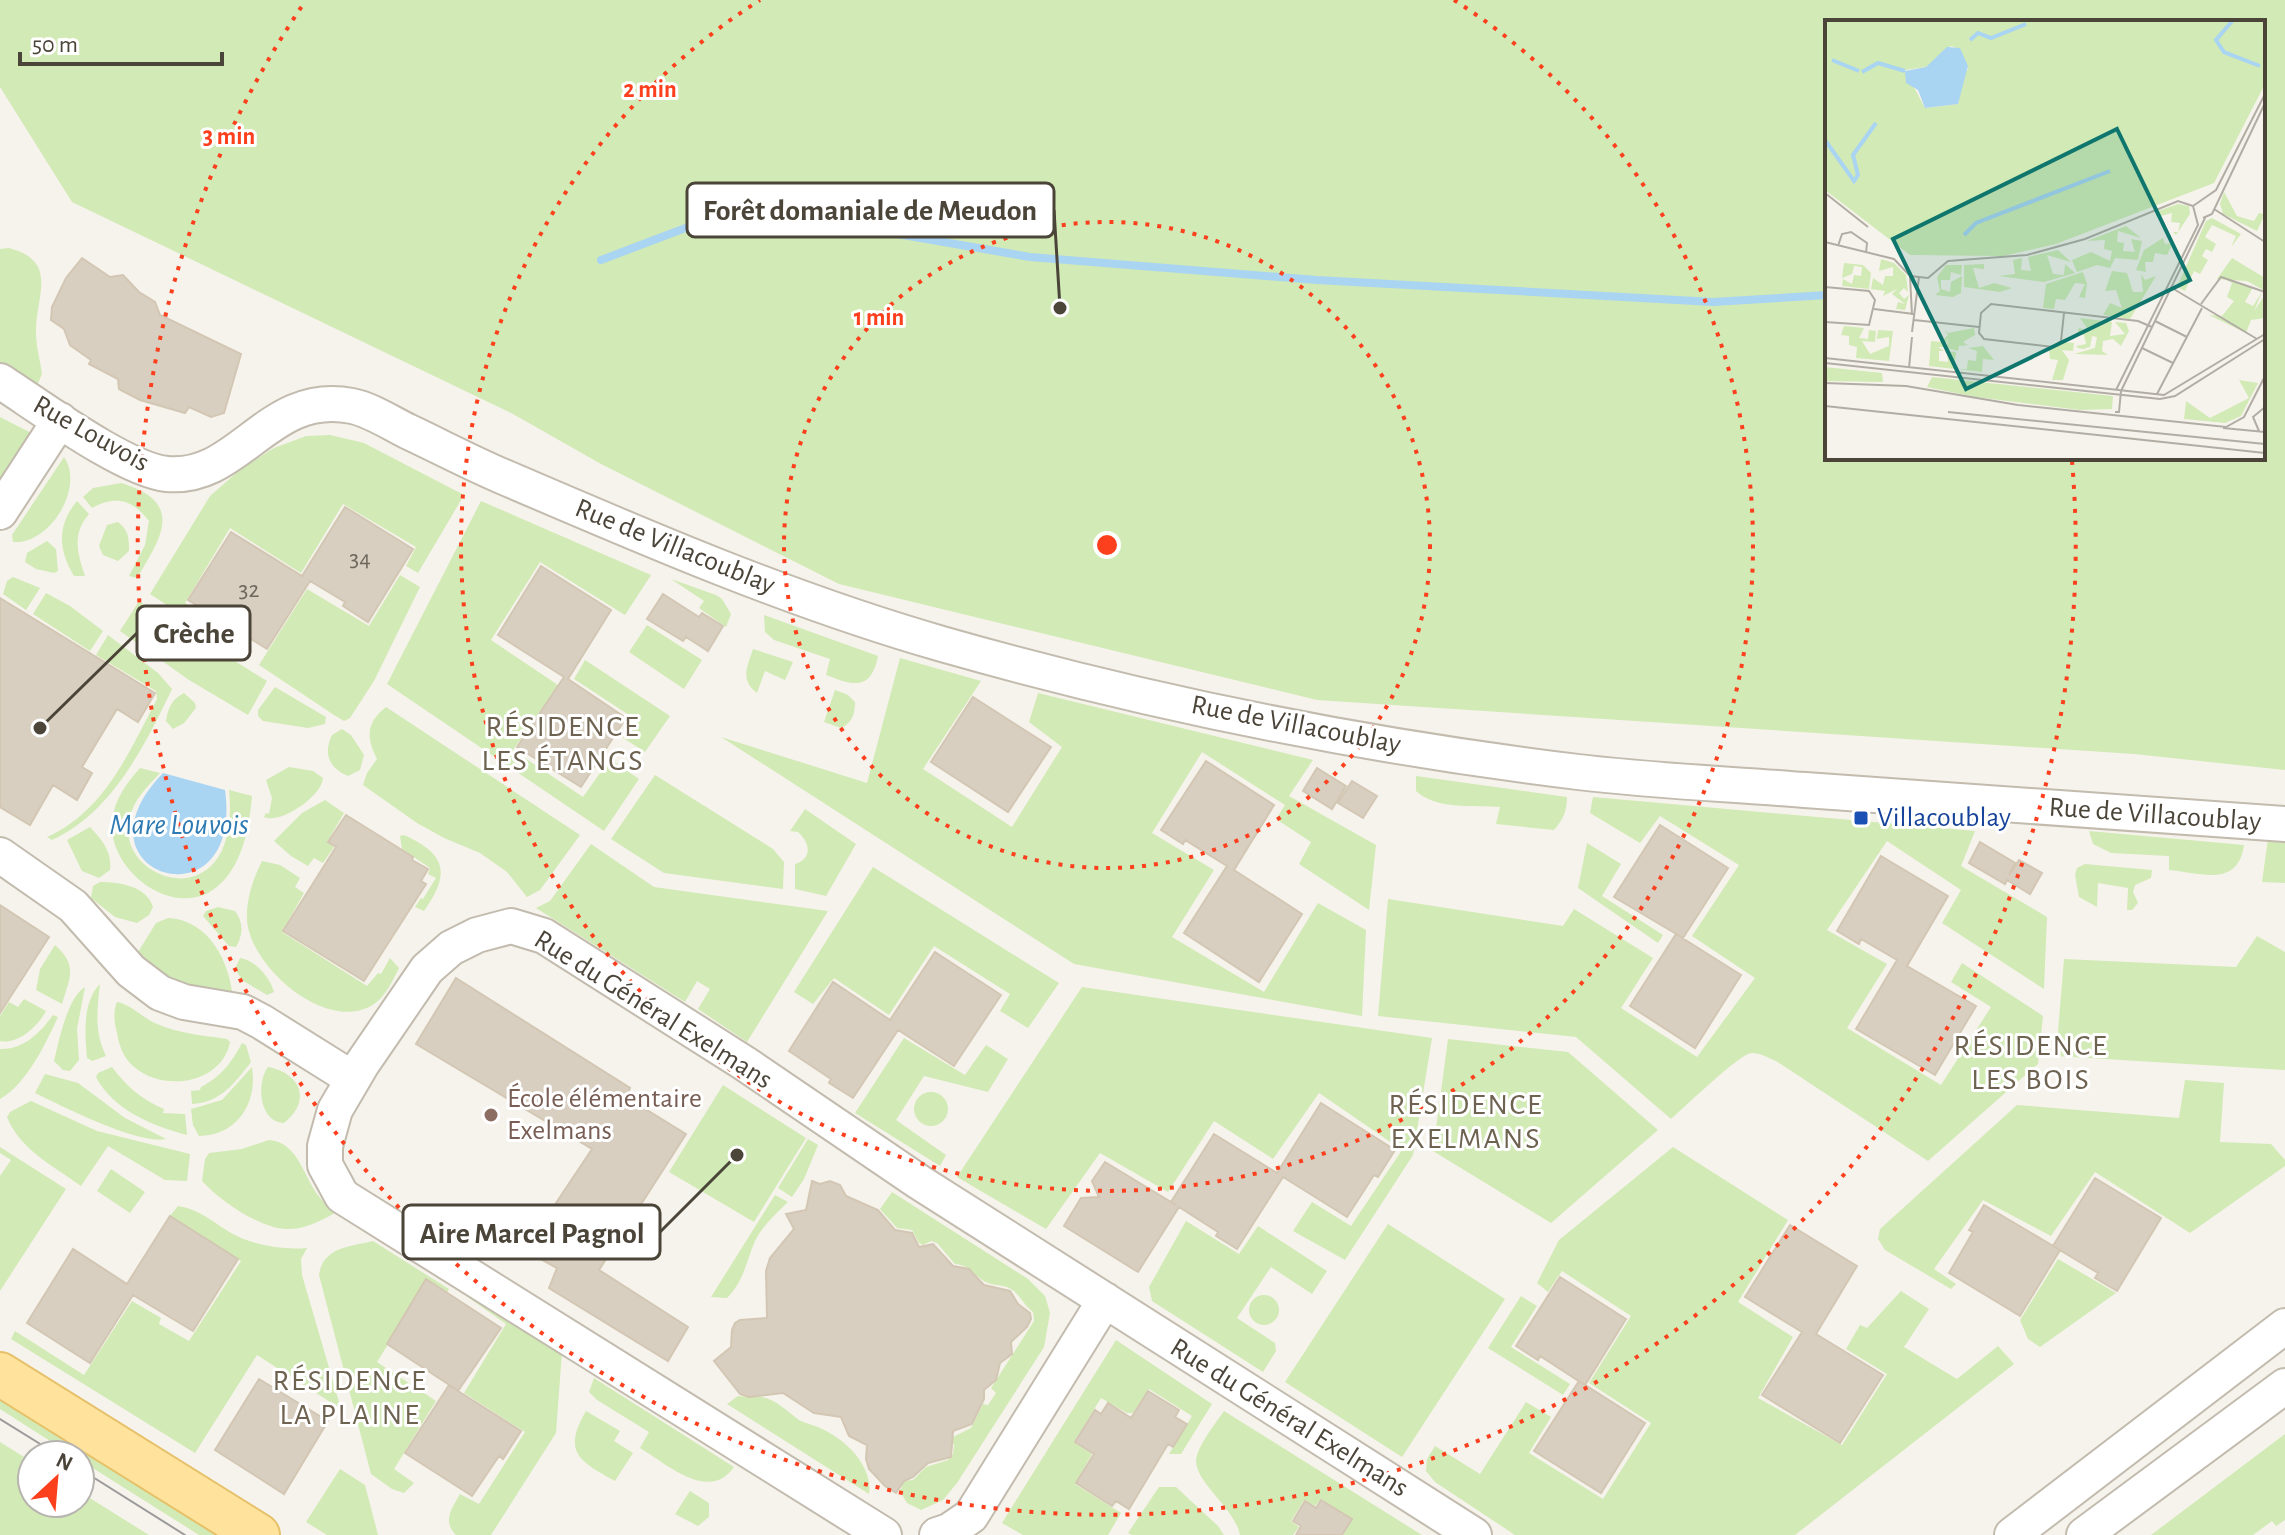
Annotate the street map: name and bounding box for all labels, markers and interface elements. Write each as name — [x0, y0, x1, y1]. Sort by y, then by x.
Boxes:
scale bar — [20, 16, 222, 66]
inset map — [1825, 20, 2265, 460]
text: 50 m — [32, 33, 78, 57]
text: 2 min — [623, 78, 677, 102]
text: 3 min — [203, 125, 255, 149]
callout: Forêt domaniale de Meudon — [687, 183, 1054, 237]
text: Forêt domaniale de Meudon — [703, 196, 1037, 226]
text: 1 min — [854, 306, 904, 330]
street label: Rue Louvois — [28, 391, 154, 477]
street label: Rue de Villacoublay — [571, 494, 779, 600]
centre of rings — [1093, 531, 1121, 559]
house number: 34 — [349, 547, 371, 571]
house number: 32 — [239, 578, 259, 602]
callout: Crèche — [137, 606, 250, 660]
text: Crèche — [153, 619, 235, 649]
street label: Rue de Villacoublay — [1189, 691, 1403, 759]
district label: RÉSIDENCE LES ÉTANGS — [481, 710, 645, 776]
street label: Rue de Villacoublay — [2048, 794, 2262, 836]
place label: Villacoublay — [1877, 804, 2011, 832]
marker: Villacoublay — [1852, 809, 1870, 827]
water label: Mare Louvois — [110, 810, 249, 840]
street label: Rue du Général Exelmans — [529, 925, 777, 1095]
district label: RÉSIDENCE LES BOIS — [1953, 1029, 2109, 1095]
place label: École élémentaire Exelmans — [507, 1082, 702, 1145]
district label: RÉSIDENCE EXELMANS — [1388, 1088, 1544, 1154]
marker: École élémentaire Exelmans — [482, 1106, 500, 1124]
callout: Aire Marcel Pagnol — [403, 1205, 660, 1259]
text: Aire Marcel Pagnol — [419, 1219, 645, 1249]
street label: Rue du Général Exelmans — [1165, 1333, 1413, 1503]
district label: RÉSIDENCE LA PLAINE — [272, 1364, 428, 1430]
north arrow — [16, 1439, 96, 1519]
text: N — [53, 1449, 76, 1475]

